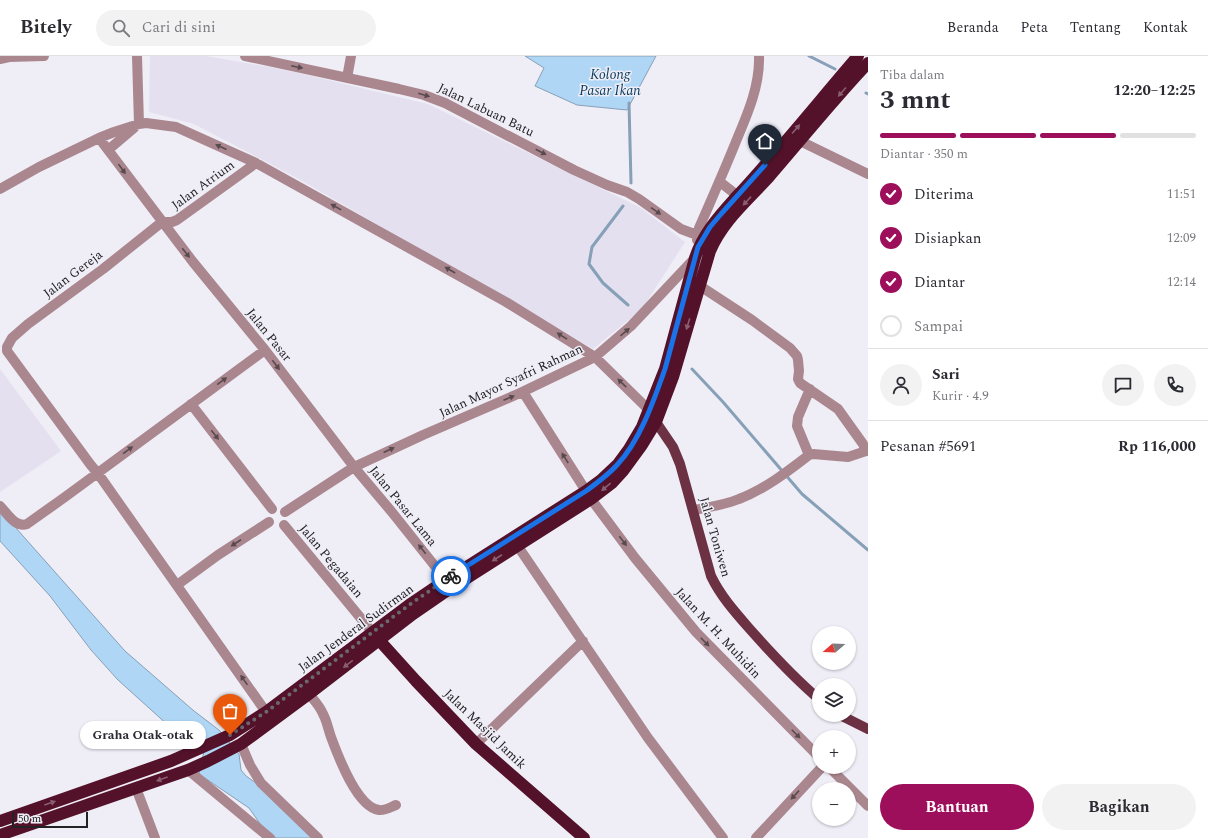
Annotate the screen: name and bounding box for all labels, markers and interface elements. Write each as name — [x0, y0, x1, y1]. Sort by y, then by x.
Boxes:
search box — [96, 10, 376, 46]
text: Bitely — [20, 13, 72, 42]
text: Cari di sini — [142, 16, 216, 39]
icon: search — [110, 17, 132, 39]
text: Beranda — [947, 17, 999, 38]
text: Peta — [1021, 17, 1048, 38]
text: Tentang — [1070, 17, 1121, 38]
text: Kontak — [1143, 17, 1188, 38]
water label: Kolong Pasar Ikan — [579, 64, 641, 101]
one-way arrow — [291, 65, 303, 71]
text: Tiba dalam — [880, 65, 945, 85]
street label: Jalan Labuan Batu — [434, 78, 538, 142]
text: 12:20–12:25 — [1113, 79, 1196, 102]
text: 3 mnt — [880, 80, 951, 120]
one-way arrow — [837, 87, 846, 98]
one-way arrow — [418, 93, 430, 99]
pin — [748, 124, 782, 165]
one-way arrow — [792, 124, 801, 135]
icon: home — [754, 130, 776, 152]
one-way arrow — [215, 143, 227, 149]
text: Diantar · 350 m — [880, 144, 968, 164]
one-way arrow — [535, 149, 547, 155]
street label: Jalan Atrium — [167, 155, 239, 215]
one-way arrow — [118, 164, 126, 174]
icon: check — [880, 183, 902, 205]
text: Diterima — [914, 183, 974, 206]
text: 11:51 — [1167, 184, 1196, 204]
one-way arrow — [742, 196, 752, 206]
one-way arrow — [330, 203, 342, 210]
one-way arrow — [651, 207, 661, 215]
icon: check — [880, 227, 902, 249]
text: Disiapkan — [914, 227, 982, 250]
text: 12:09 — [1167, 228, 1196, 248]
street label: Jalan Gereja — [39, 245, 108, 303]
one-way arrow — [182, 247, 190, 258]
one-way arrow — [444, 266, 456, 273]
icon: check — [880, 271, 902, 293]
text: Diantar — [914, 271, 965, 294]
text: 12:14 — [1167, 272, 1196, 292]
street label: Jalan Pasar — [241, 304, 297, 366]
text: Sampai — [914, 315, 963, 338]
one-way arrow — [685, 318, 691, 330]
one-way arrow — [620, 327, 630, 337]
one-way arrow — [556, 333, 568, 340]
street label: Jalan Mayor Syafri Rahman — [436, 339, 587, 423]
one-way arrow — [272, 359, 280, 370]
text: Sari — [932, 363, 960, 386]
button: person — [880, 364, 922, 406]
button: chat — [1102, 364, 1144, 406]
button: phone — [1154, 364, 1196, 406]
one-way arrow — [217, 377, 228, 385]
one-way arrow — [617, 378, 627, 388]
text: Kurir · 4.9 — [932, 386, 989, 406]
one-way arrow — [503, 395, 515, 401]
one-way arrow — [211, 430, 219, 441]
text: Pesanan #5691 — [880, 435, 976, 458]
text: Rp 116,000 — [1118, 435, 1196, 458]
one-way arrow — [123, 446, 134, 454]
one-way arrow — [384, 447, 395, 453]
one-way arrow — [561, 453, 569, 463]
street label: Jalan Pasar Lama — [364, 461, 442, 551]
one-way arrow — [601, 483, 612, 492]
street label: Jalan Toniwen — [694, 495, 736, 580]
street label: Jalan Pegadaian — [294, 520, 368, 603]
one-way arrow — [618, 536, 627, 547]
one-way arrow — [231, 539, 241, 547]
one-way arrow — [417, 544, 426, 555]
one-way arrow — [492, 554, 502, 562]
courier — [431, 556, 471, 596]
icon: bike — [440, 565, 462, 587]
street label: Jalan Jenderal Sudirman — [294, 579, 418, 677]
street label: Jalan M. H. Muhidin — [670, 583, 766, 683]
north arrow — [812, 626, 856, 670]
map controls — [812, 626, 856, 826]
one-way arrow — [700, 637, 710, 647]
one-way arrow — [342, 660, 353, 668]
one-way arrow — [240, 675, 248, 685]
button: layers — [812, 678, 856, 722]
street label: Jalan Masjid Jamik — [439, 684, 531, 774]
pin — [213, 694, 247, 735]
icon: bag — [219, 700, 241, 722]
callout: Graha Otak-otak — [80, 721, 206, 749]
text: Graha Otak-otak — [92, 725, 194, 745]
one-way arrow — [792, 729, 801, 739]
button: + — [812, 730, 856, 774]
one-way arrow — [155, 776, 167, 782]
button: − — [812, 782, 856, 826]
button: Bantuan — [880, 784, 1034, 830]
button: Bagikan — [1042, 784, 1196, 830]
one-way arrow — [791, 790, 800, 801]
one-way arrow — [44, 800, 56, 806]
scale bar — [12, 810, 88, 829]
text: 50 m — [18, 810, 41, 827]

